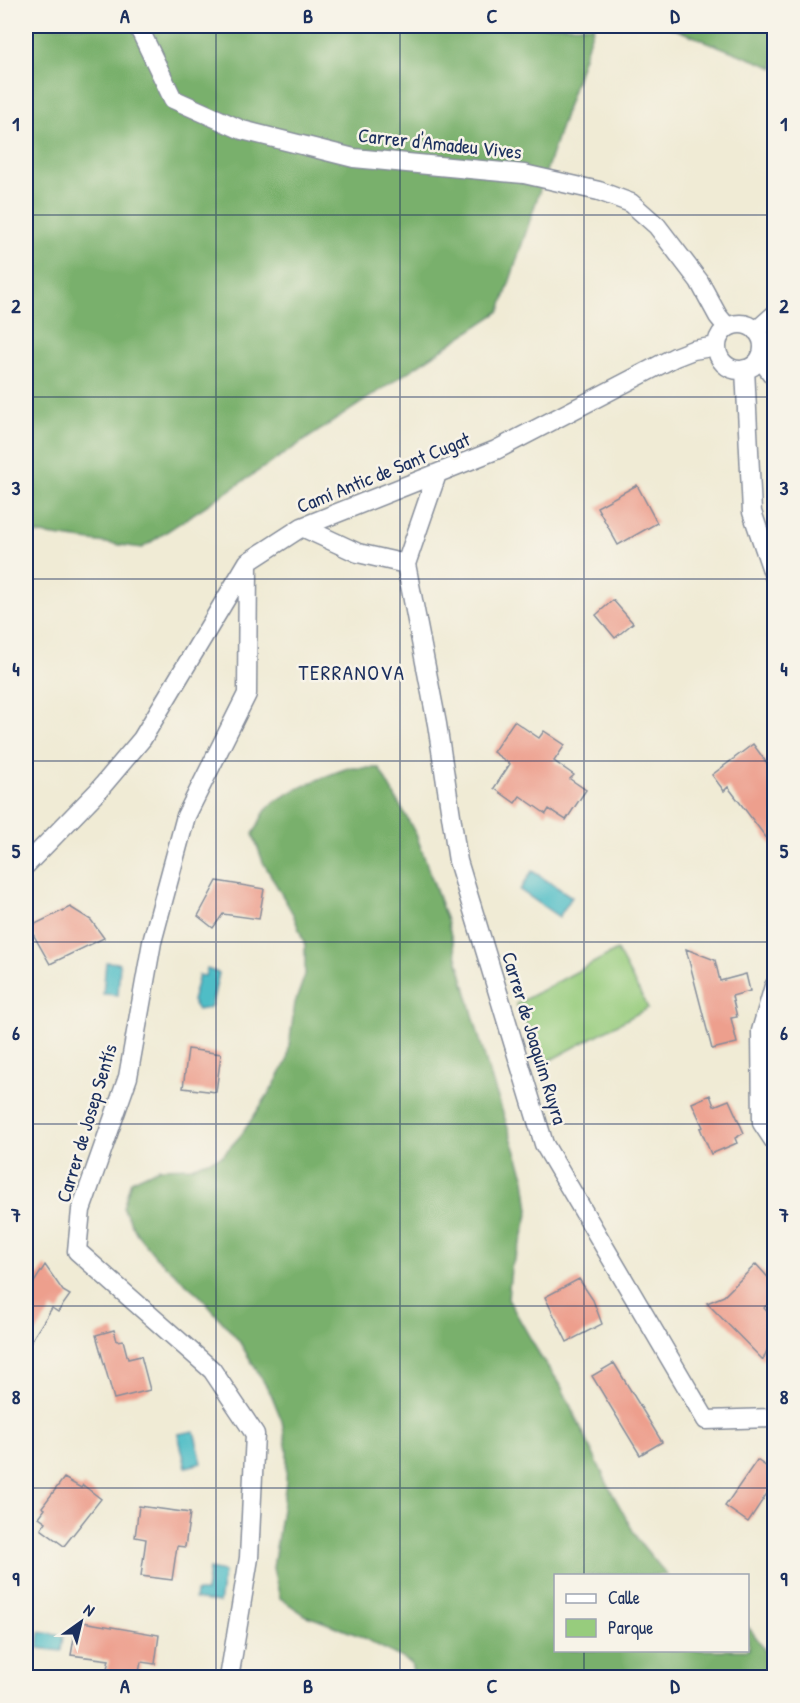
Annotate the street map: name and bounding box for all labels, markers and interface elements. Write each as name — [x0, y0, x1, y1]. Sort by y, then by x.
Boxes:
text: A — [120, 2, 130, 29]
text: B — [303, 2, 313, 29]
text: C — [487, 2, 498, 29]
text: D — [670, 2, 680, 29]
text: 1 — [12, 110, 20, 137]
text: 1 — [780, 110, 788, 137]
street label: Carrer d'Amadeu Vives — [357, 121, 523, 165]
text: 2 — [11, 292, 21, 319]
text: 2 — [779, 292, 789, 319]
street label: Camí Antic de Sant Cugat — [292, 425, 475, 519]
text: 3 — [12, 474, 21, 501]
text: 3 — [780, 474, 789, 501]
text: 4 — [12, 655, 20, 682]
text: 4 — [780, 655, 788, 682]
district label: TERRANOVA — [299, 658, 405, 687]
text: 5 — [12, 837, 21, 864]
text: 5 — [780, 837, 789, 864]
street label: Carrer de Joaquim Ruyra — [496, 948, 574, 1128]
text: 6 — [12, 1019, 20, 1046]
text: 6 — [780, 1019, 788, 1046]
street label: Carrer de Josep Sentís — [49, 1040, 123, 1206]
text: 7 — [10, 1201, 21, 1228]
text: 7 — [778, 1201, 789, 1228]
text: 8 — [12, 1383, 21, 1410]
text: 8 — [780, 1383, 789, 1410]
text: 9 — [12, 1565, 20, 1592]
text: 9 — [780, 1565, 788, 1592]
legend — [554, 1574, 749, 1652]
text: Calle — [608, 1585, 640, 1610]
north arrow — [51, 1592, 111, 1652]
text: N — [80, 1598, 99, 1621]
text: Parque — [608, 1615, 653, 1640]
text: A — [120, 1672, 130, 1699]
text: B — [303, 1672, 313, 1699]
text: C — [487, 1672, 498, 1699]
text: D — [670, 1672, 680, 1699]

